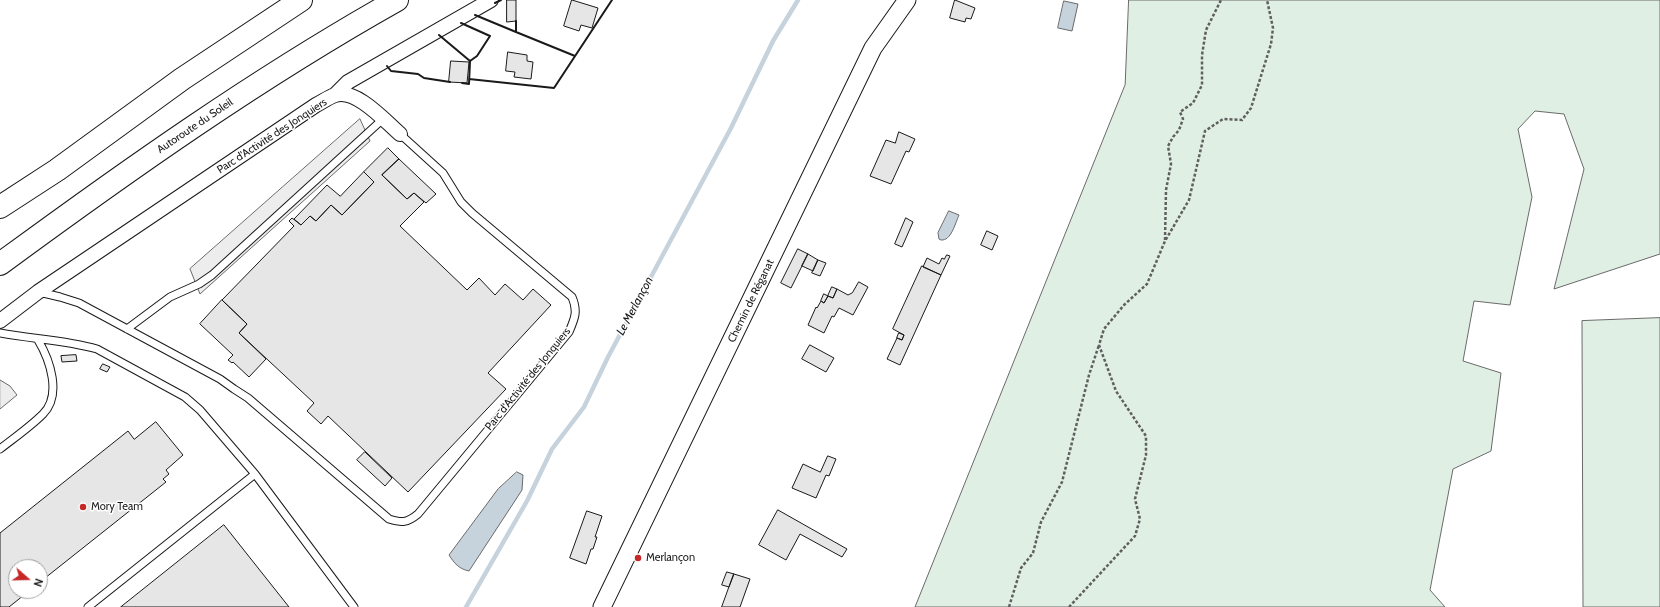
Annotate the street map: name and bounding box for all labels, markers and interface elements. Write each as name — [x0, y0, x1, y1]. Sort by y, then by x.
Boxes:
street label: Parc d'Activité des Jonquiers — [215, 95, 329, 177]
street label: Autoroute du Soleil — [154, 96, 236, 156]
street label: Chemin de Réganat — [725, 257, 777, 345]
water label: Le Merlançon — [614, 274, 656, 338]
street label: Parc d'Activité des Jonquiers — [482, 325, 574, 433]
place label: Mory Team — [91, 500, 143, 514]
marker: Mory Team — [78, 502, 88, 512]
place label: Merlançon — [646, 551, 695, 565]
marker: Merlançon — [633, 553, 643, 563]
north arrow — [8, 559, 48, 599]
text: N — [30, 577, 46, 589]

